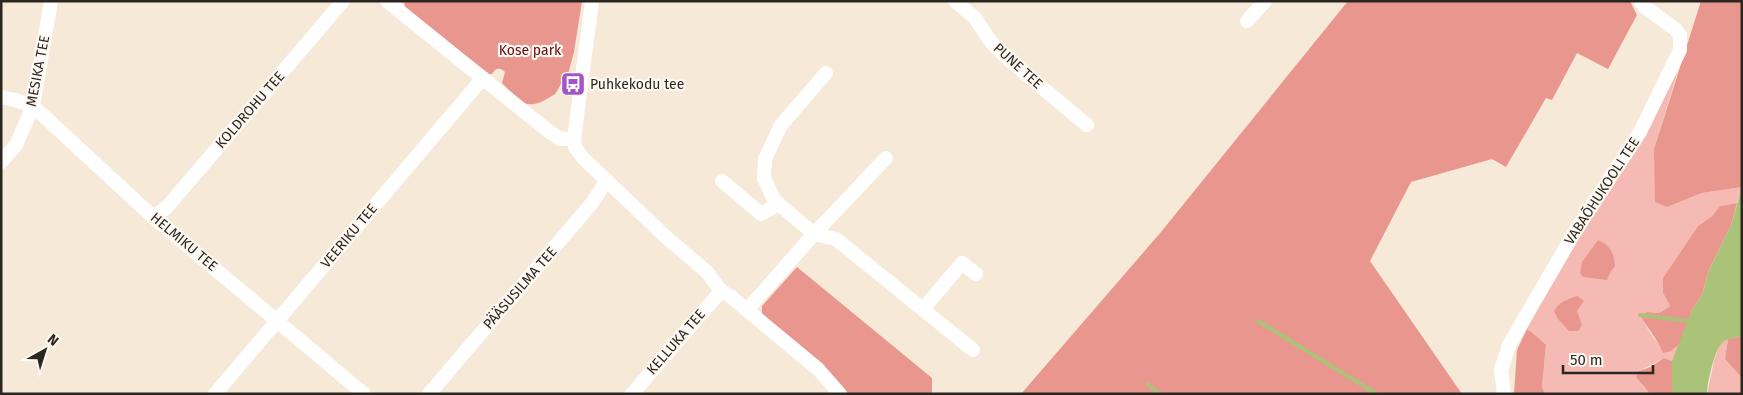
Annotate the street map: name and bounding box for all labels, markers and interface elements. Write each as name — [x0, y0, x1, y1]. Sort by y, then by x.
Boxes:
street label: MESIKA TEE — [23, 34, 53, 108]
street label: PUNE TEE — [990, 39, 1046, 93]
park label: Kose park — [499, 42, 562, 59]
street label: KOLDROHU TEE — [212, 68, 288, 152]
bus stop icon: Puhkekodu tee — [560, 71, 586, 97]
place label: Puhkekodu tee — [590, 76, 684, 93]
street label: VABAÕHUKOOLI TEE — [1560, 133, 1643, 248]
street label: VEERIKU TEE — [317, 200, 381, 272]
street label: HELMIKU TEE — [147, 209, 221, 275]
street label: PÄÄSUSILMA TEE — [480, 243, 560, 333]
street label: KELLUKA TEE — [643, 306, 709, 378]
north arrow — [20, 325, 70, 375]
text: N — [44, 331, 62, 350]
scale bar — [1563, 342, 1653, 374]
text: 50 m — [1570, 351, 1603, 369]

